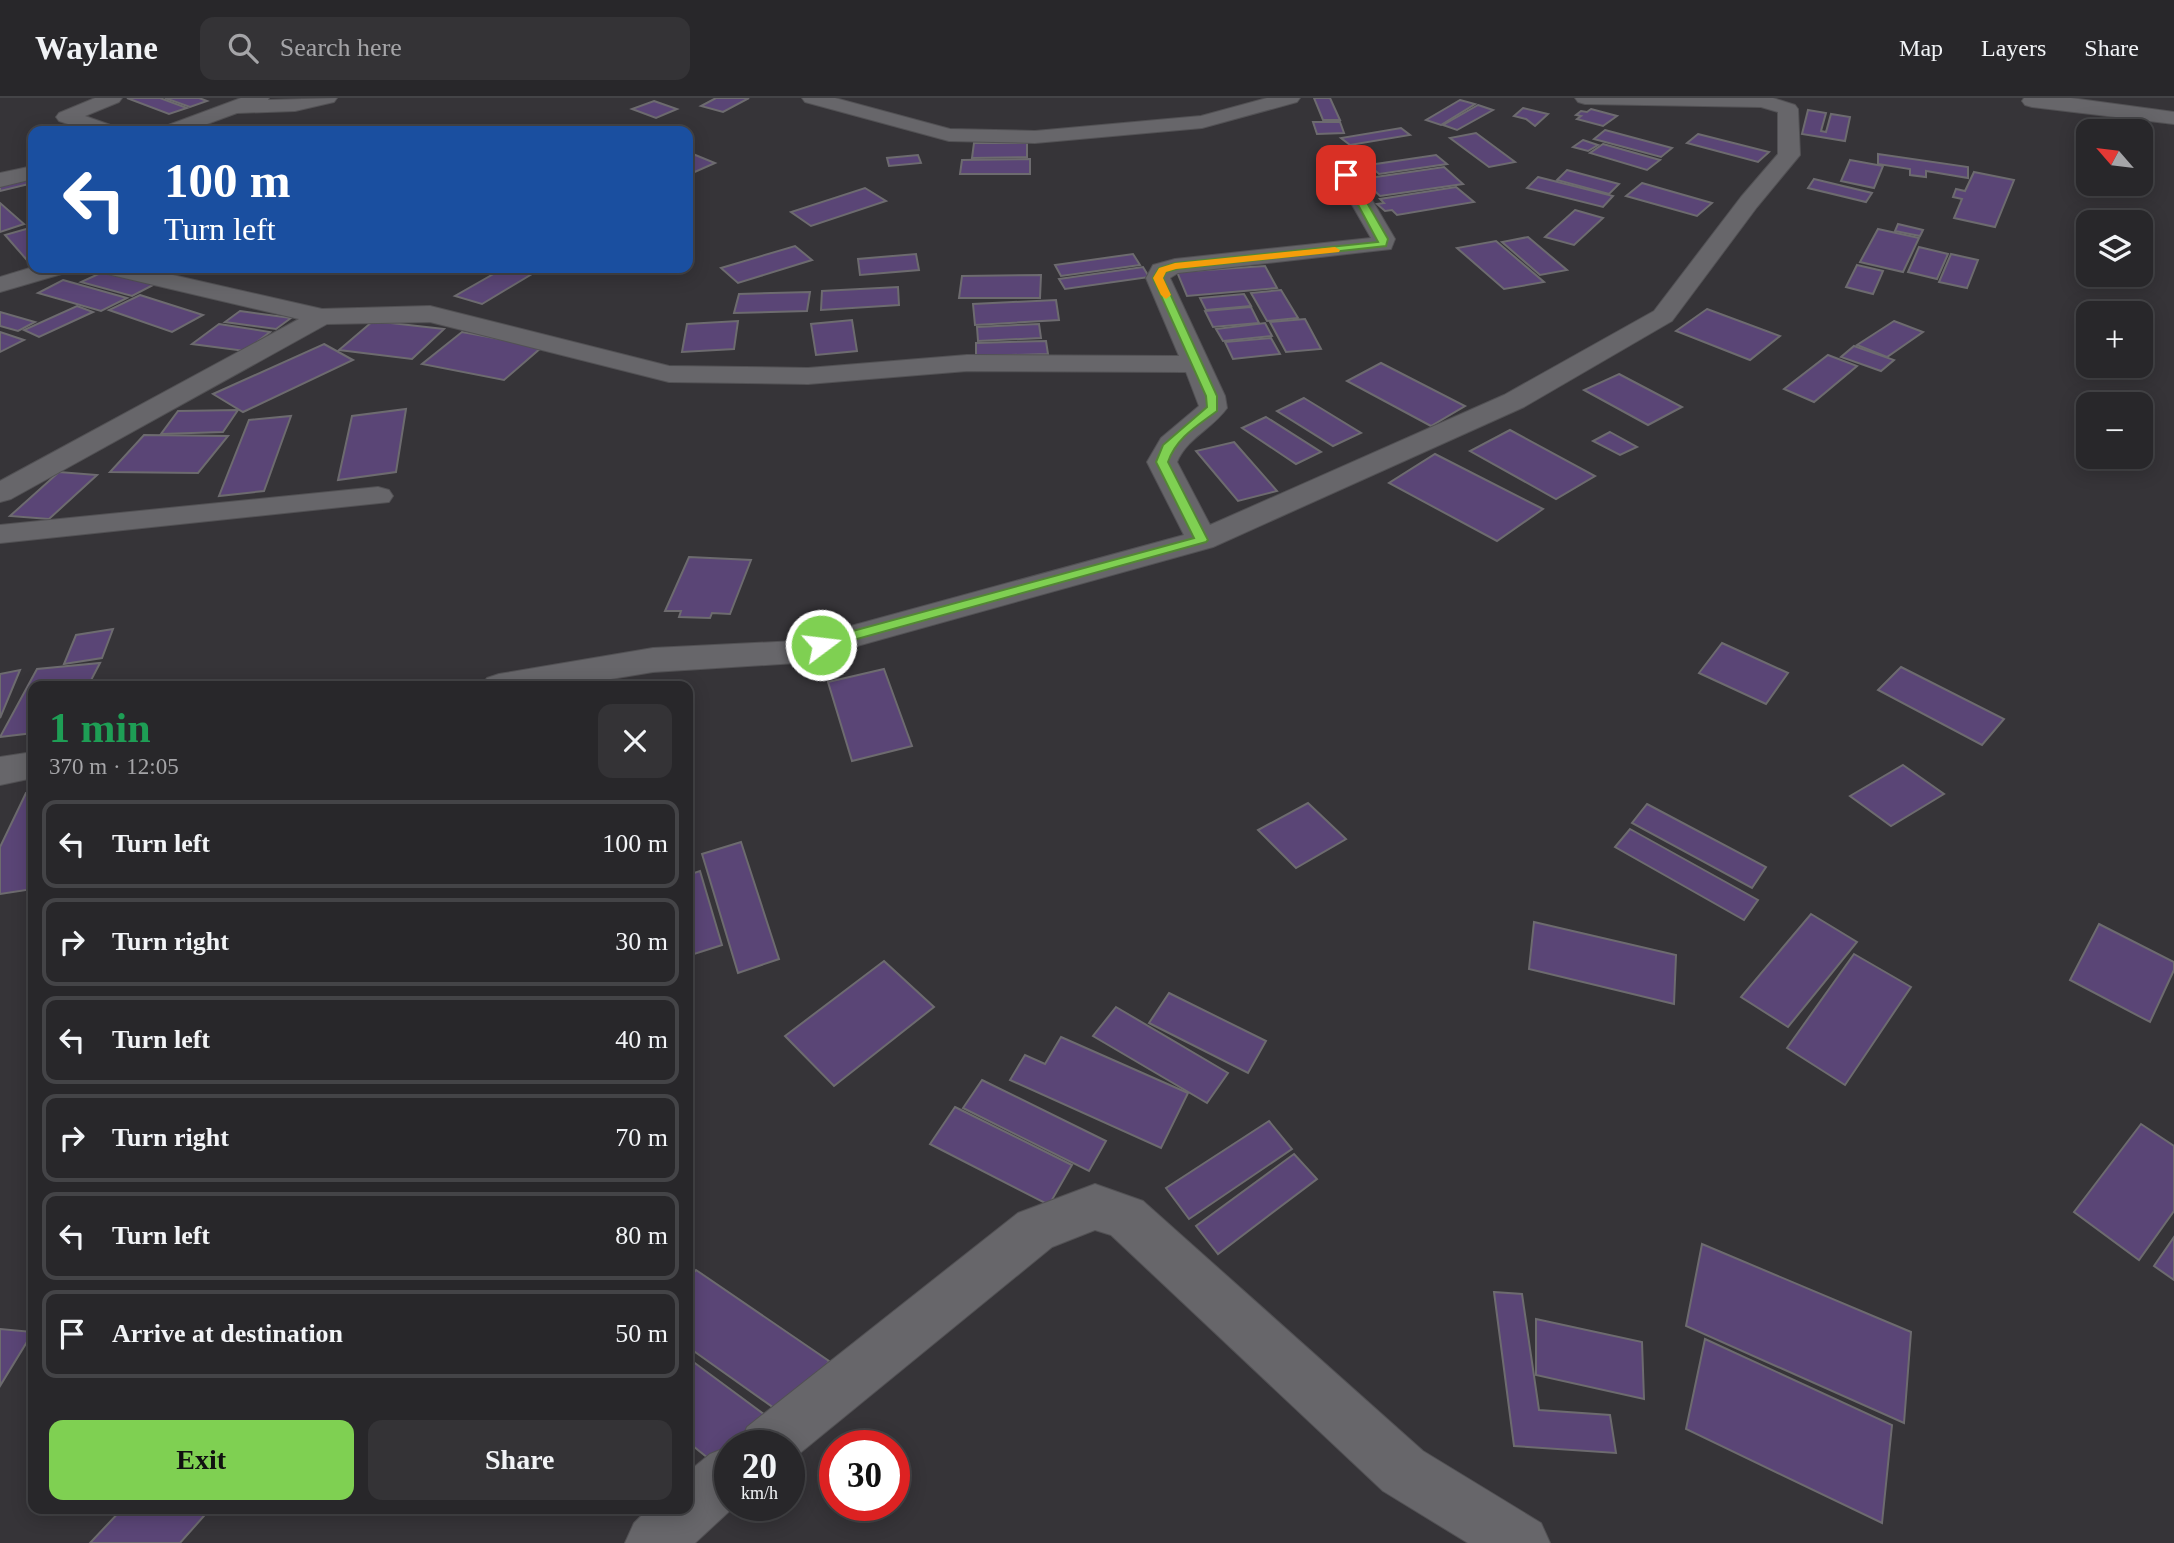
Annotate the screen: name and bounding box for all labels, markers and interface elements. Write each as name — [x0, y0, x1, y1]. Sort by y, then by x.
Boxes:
search box — [200, 17, 690, 80]
icon: search — [224, 29, 262, 67]
text: Waylane — [35, 30, 158, 66]
text: Search here — [280, 33, 402, 62]
text: Map — [1899, 35, 1943, 61]
text: Layers — [1981, 35, 2046, 61]
text: Share — [2084, 35, 2139, 61]
north arrow — [2076, 119, 2152, 196]
map controls — [2076, 119, 2153, 469]
pin — [1316, 145, 1376, 205]
text: 100 m — [164, 153, 291, 208]
icon: left — [49, 154, 140, 245]
icon: arrive — [1327, 156, 1365, 194]
button: layers — [2076, 210, 2153, 287]
text: Turn left — [164, 211, 276, 247]
button: + — [2076, 301, 2153, 378]
button: − — [2076, 392, 2153, 469]
position arrow — [784, 608, 858, 682]
button: close — [598, 704, 672, 778]
text: 1 min — [49, 705, 151, 751]
text: 370 m · 12:05 — [49, 754, 179, 779]
icon: left — [53, 825, 91, 863]
text: Turn left — [112, 829, 210, 858]
text: 100 m — [602, 829, 668, 858]
icon: right — [53, 923, 91, 961]
text: Turn right — [112, 927, 229, 956]
text: 30 m — [615, 927, 668, 956]
icon: left — [53, 1021, 91, 1059]
text: Turn left — [112, 1025, 210, 1054]
text: 40 m — [615, 1025, 668, 1054]
icon: right — [53, 1119, 91, 1157]
text: Turn right — [112, 1123, 229, 1152]
text: 70 m — [615, 1123, 668, 1152]
icon: left — [53, 1217, 91, 1255]
text: Turn left — [112, 1221, 210, 1250]
text: 80 m — [615, 1221, 668, 1250]
icon: arrive — [53, 1315, 91, 1353]
text: Arrive at destination — [112, 1319, 343, 1348]
text: 50 m — [615, 1319, 668, 1348]
button: Exit — [49, 1420, 354, 1500]
button: Share — [368, 1420, 672, 1500]
speed limit sign: 30 — [819, 1430, 910, 1521]
text: 20 — [742, 1447, 777, 1486]
text: km/h — [741, 1483, 778, 1503]

